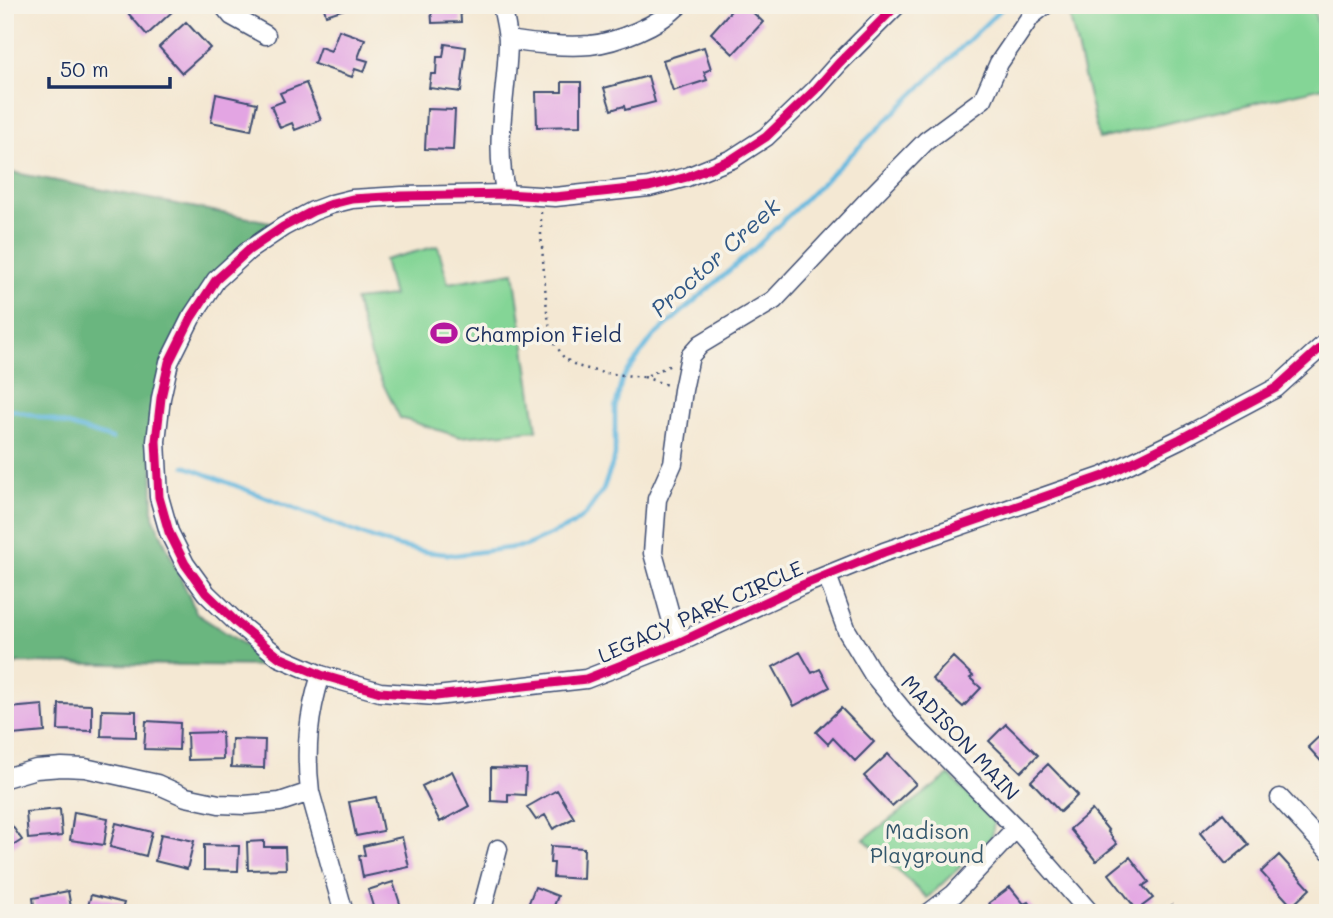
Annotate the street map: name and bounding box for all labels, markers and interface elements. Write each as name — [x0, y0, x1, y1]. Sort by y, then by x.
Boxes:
scale bar — [49, 46, 170, 90]
text: 50 m — [60, 55, 109, 82]
water label: Proctor Creek — [644, 190, 787, 323]
sports icon: Champion Field — [429, 318, 459, 348]
place label: Champion Field — [465, 320, 622, 347]
street label: LEGACY PARK CIRCLE — [593, 554, 807, 668]
street label: MADISON MAIN — [896, 669, 1026, 805]
park label: Madison Playground — [870, 817, 984, 868]

